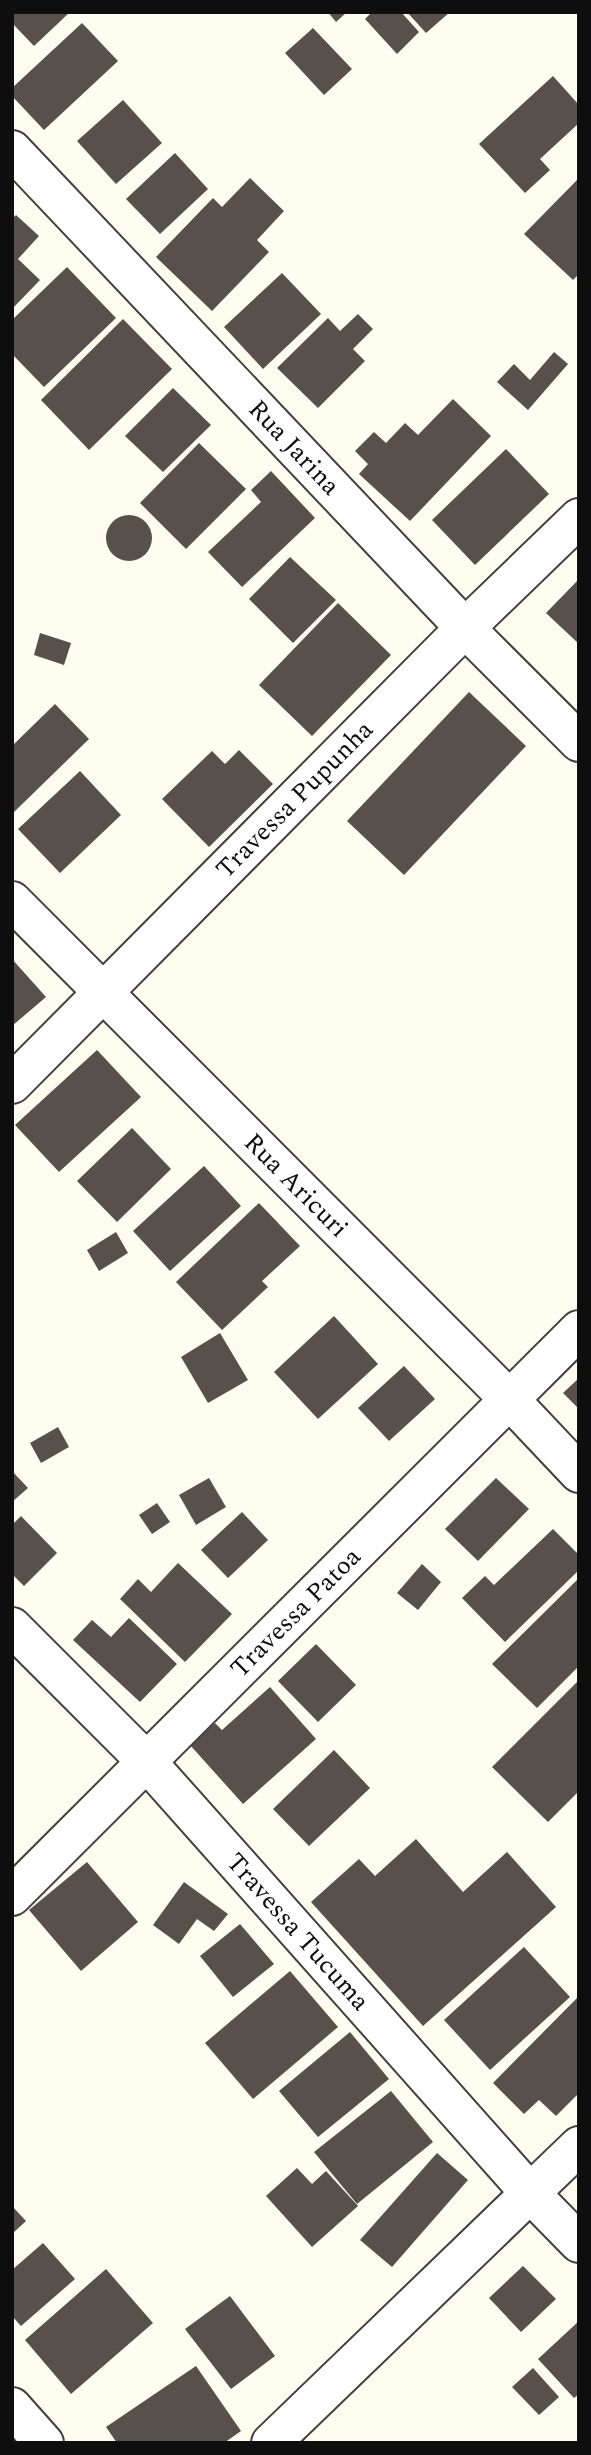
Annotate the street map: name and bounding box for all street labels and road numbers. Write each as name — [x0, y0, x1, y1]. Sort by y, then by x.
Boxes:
street label: Rua Jarina — [238, 391, 350, 505]
street label: Travessa Pupunha — [206, 711, 383, 888]
street label: Rua Aricuri — [234, 1124, 358, 1247]
street label: Travessa Patoa — [221, 1538, 371, 1687]
street label: Travessa Tucuma — [216, 1844, 380, 2020]

